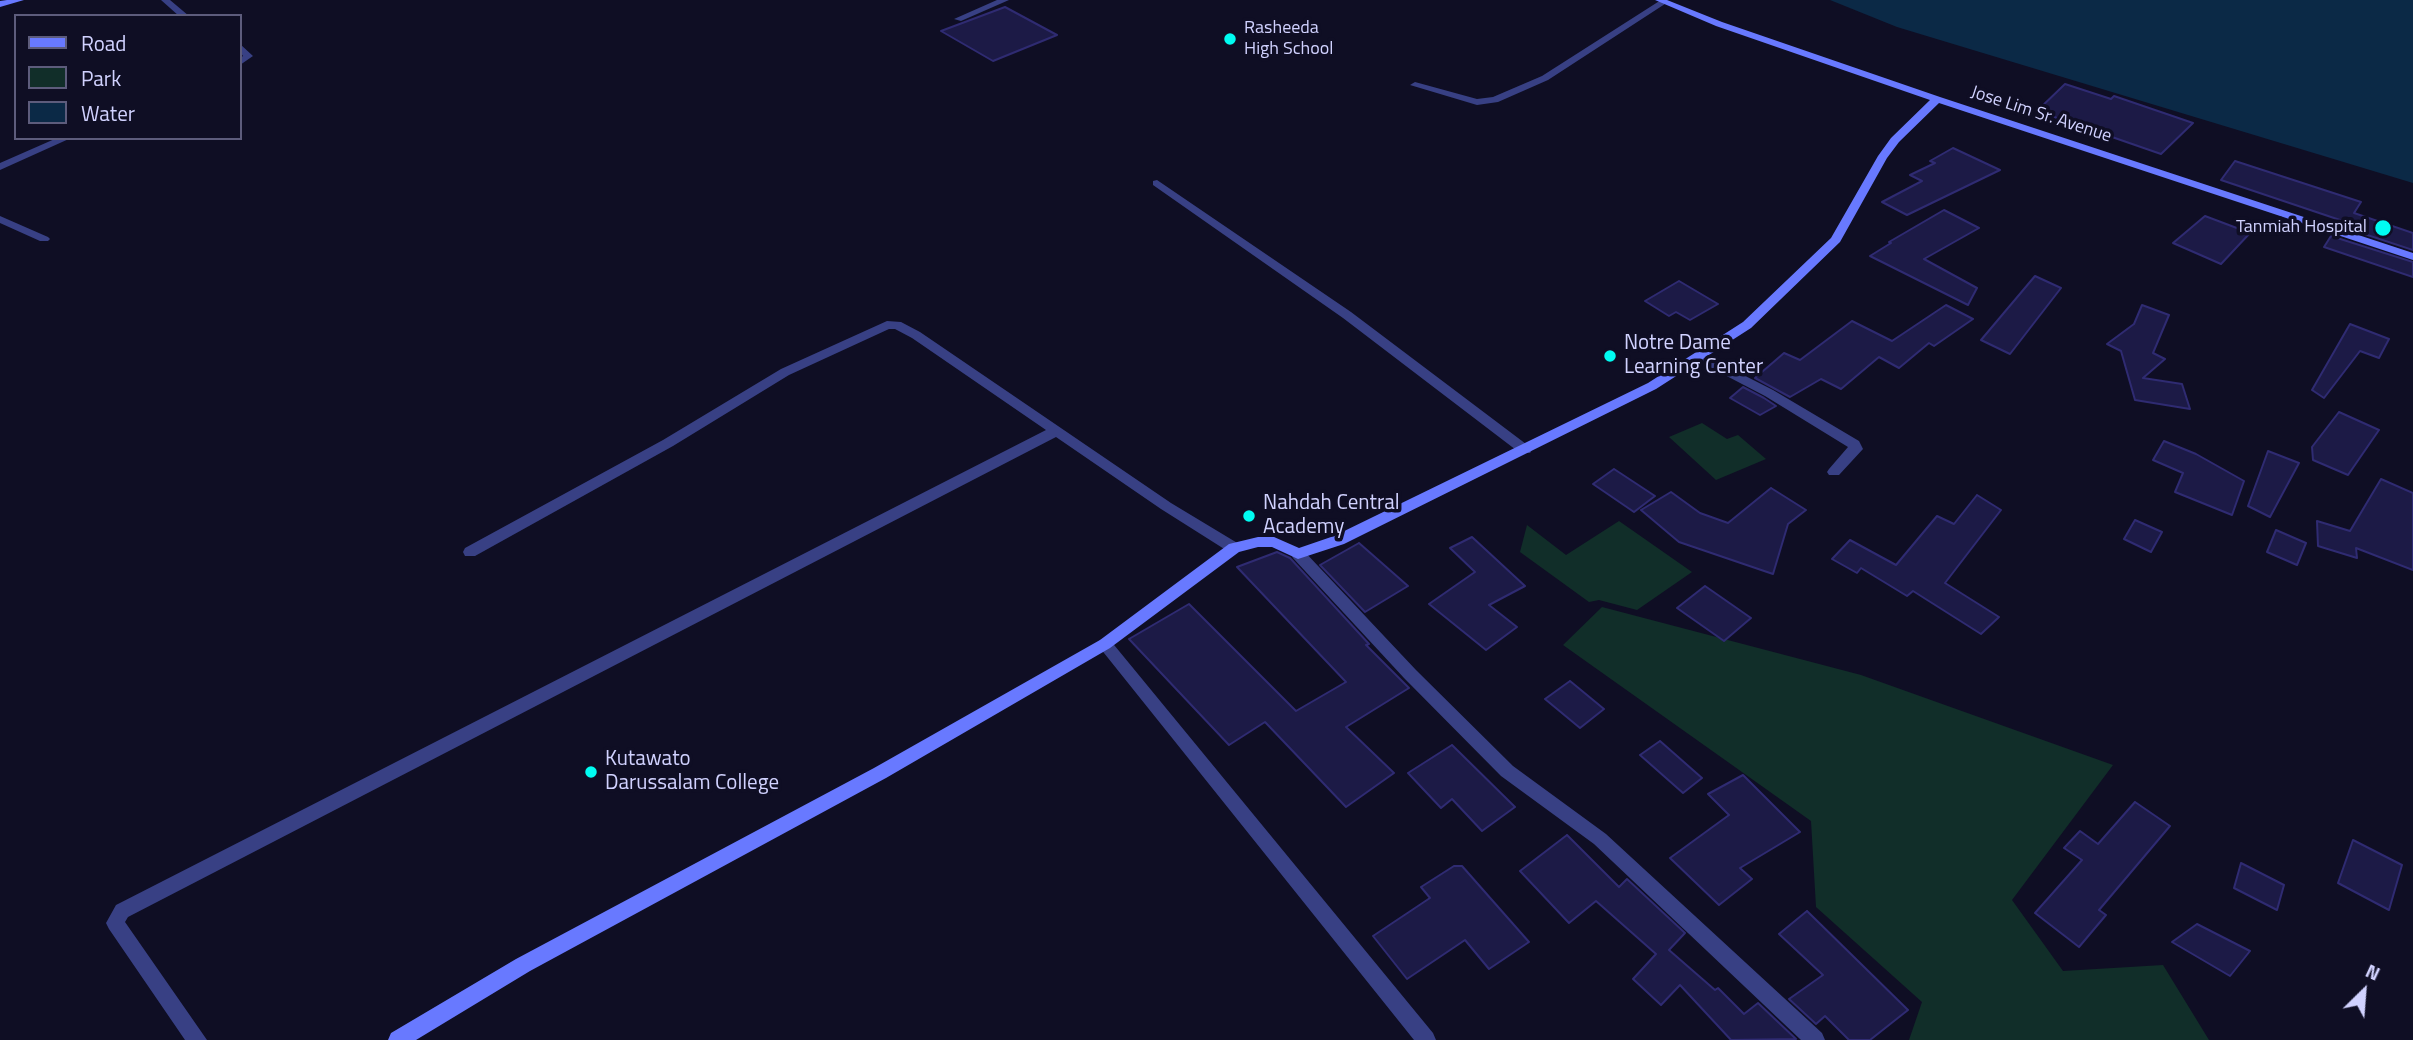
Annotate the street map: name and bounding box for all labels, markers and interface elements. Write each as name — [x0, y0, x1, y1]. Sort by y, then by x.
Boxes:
legend — [14, 14, 242, 140]
place label: Rasheeda High School — [1244, 18, 1333, 60]
text: Road — [81, 27, 126, 59]
marker: Rasheeda High School — [1222, 31, 1238, 47]
text: Park — [81, 62, 121, 94]
street label: Jose Lim Sr. Avenue — [1968, 82, 2114, 148]
text: Water — [81, 97, 135, 129]
place label: Tanmiah Hospital — [2236, 217, 2367, 239]
marker: Tanmiah Hospital — [2373, 218, 2393, 238]
place label: Notre Dame Learning Center — [1624, 331, 1763, 381]
marker: Notre Dame Learning Center — [1602, 348, 1618, 364]
place label: Nahdah Central Academy — [1263, 491, 1400, 541]
marker: Nahdah Central Academy — [1241, 508, 1257, 524]
place label: Kutawato Darussalam College — [605, 747, 779, 797]
marker: Kutawato Darussalam College — [583, 764, 599, 780]
north arrow — [2329, 956, 2399, 1026]
text: N — [2361, 956, 2385, 987]

